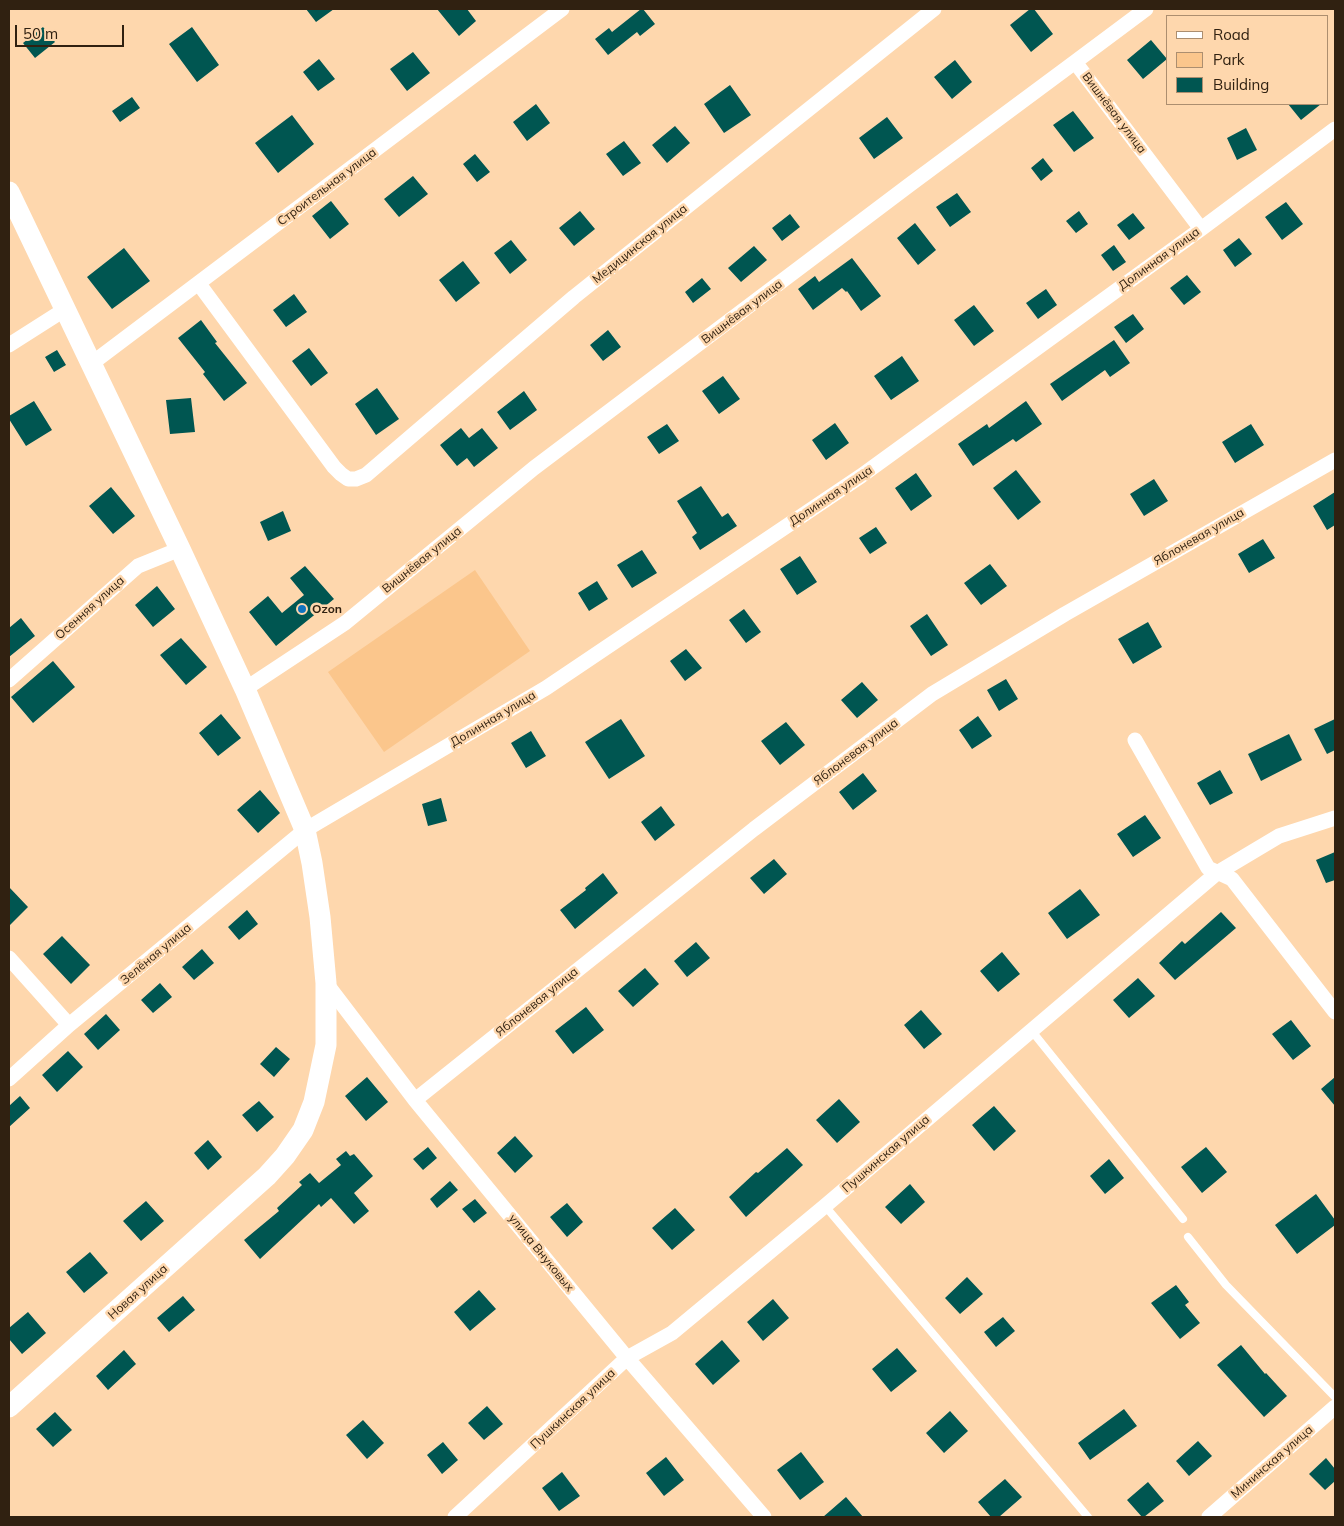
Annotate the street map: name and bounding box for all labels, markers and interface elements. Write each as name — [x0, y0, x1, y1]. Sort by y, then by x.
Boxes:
scale bar — [18, 15, 126, 47]
legend — [1166, 15, 1329, 105]
text: 50 m — [23, 24, 58, 43]
text: Road — [1213, 25, 1250, 44]
text: Park — [1213, 50, 1245, 69]
street label: Вишнёвая улица — [1079, 70, 1149, 156]
text: Building — [1213, 75, 1269, 94]
street label: Строительная улица — [275, 145, 379, 229]
street label: Медицинская улица — [590, 201, 690, 287]
street label: Долинная улица — [1116, 225, 1202, 293]
street label: Вишнёвая улица — [699, 277, 785, 347]
street label: Долинная улица — [787, 463, 875, 529]
street label: Яблоневая улица — [1151, 505, 1247, 569]
street label: Вишнёвая улица — [380, 524, 464, 596]
street label: Осенняя улица — [53, 573, 127, 643]
place label: Ozon — [312, 602, 342, 616]
marker: Ozon — [296, 603, 308, 615]
street label: Долинная улица — [448, 688, 538, 750]
street label: Яблоневая улица — [811, 716, 901, 788]
street label: Зелёная улица — [118, 920, 194, 988]
street label: Яблоневая улица — [493, 964, 581, 1040]
street label: Пушкинская улица — [839, 1112, 933, 1196]
street label: улица Внуковых — [505, 1211, 577, 1295]
street label: Новая улица — [105, 1262, 171, 1322]
street label: Пушкинская улица — [528, 1366, 618, 1452]
street label: Мининская улица — [1228, 1423, 1316, 1501]

